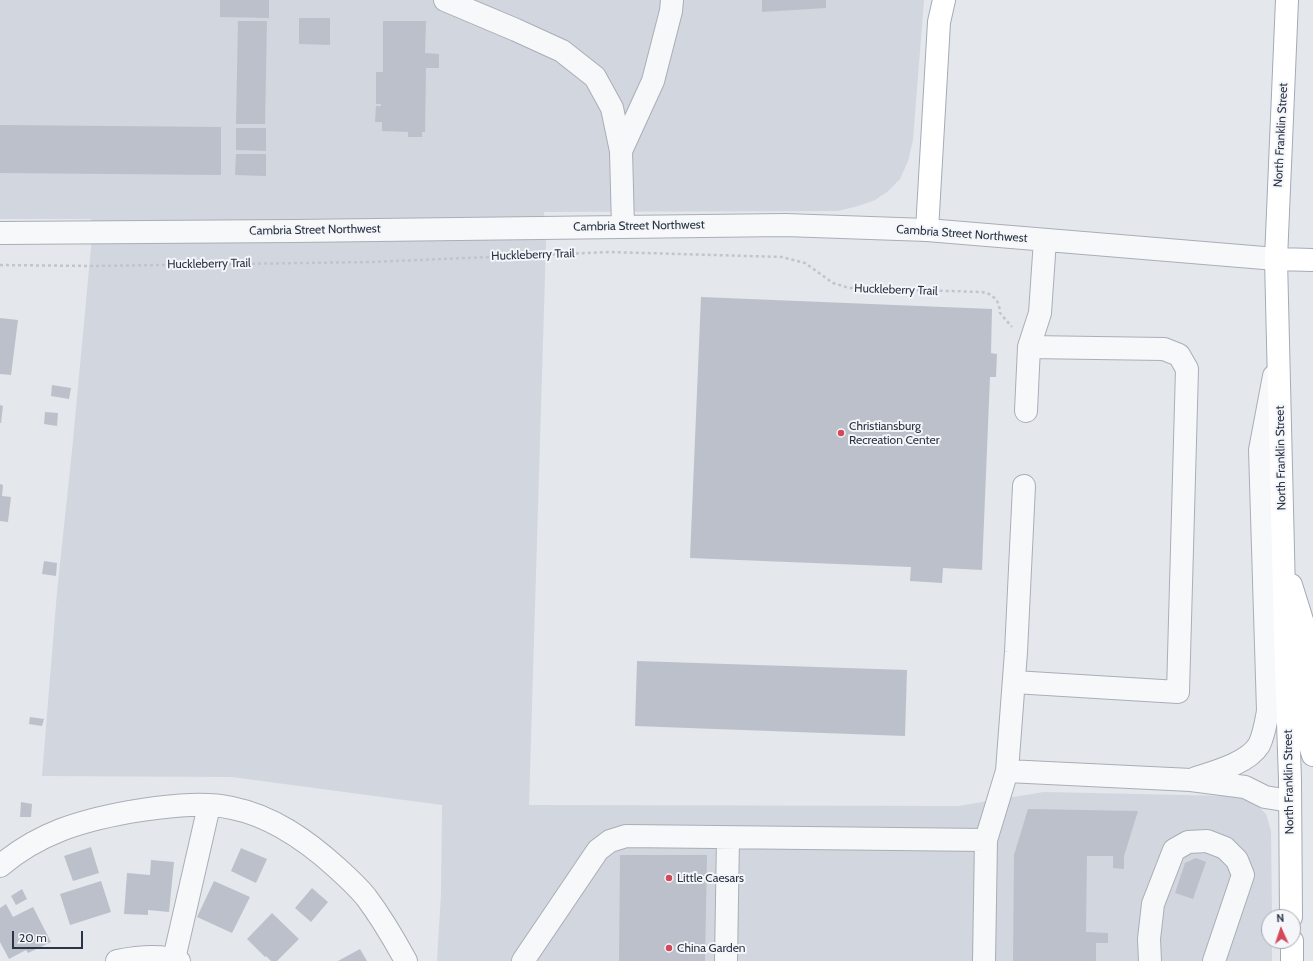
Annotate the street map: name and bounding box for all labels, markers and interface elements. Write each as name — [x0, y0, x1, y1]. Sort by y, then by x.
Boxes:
street label: North Franklin Street — [1271, 82, 1291, 188]
street label: Cambria Street Northwest — [573, 218, 705, 234]
street label: Cambria Street Northwest — [249, 222, 381, 238]
street label: Cambria Street Northwest — [896, 222, 1028, 246]
street label: Huckleberry Trail — [491, 246, 575, 264]
street label: Huckleberry Trail — [167, 256, 251, 272]
street label: Huckleberry Trail — [854, 281, 938, 299]
street label: North Franklin Street — [1273, 405, 1289, 511]
place label: Christiansburg Recreation Center — [849, 419, 940, 447]
marker: Christiansburg Recreation Center — [836, 428, 846, 438]
street label: North Franklin Street — [1281, 729, 1297, 835]
place label: Little Caesars — [677, 871, 744, 885]
marker: Little Caesars — [664, 873, 674, 883]
north arrow — [1261, 909, 1301, 949]
text: N — [1276, 911, 1285, 925]
scale bar — [14, 923, 85, 949]
text: 20 m — [19, 930, 47, 945]
place label: China Garden — [677, 941, 746, 955]
marker: China Garden — [664, 943, 674, 953]

